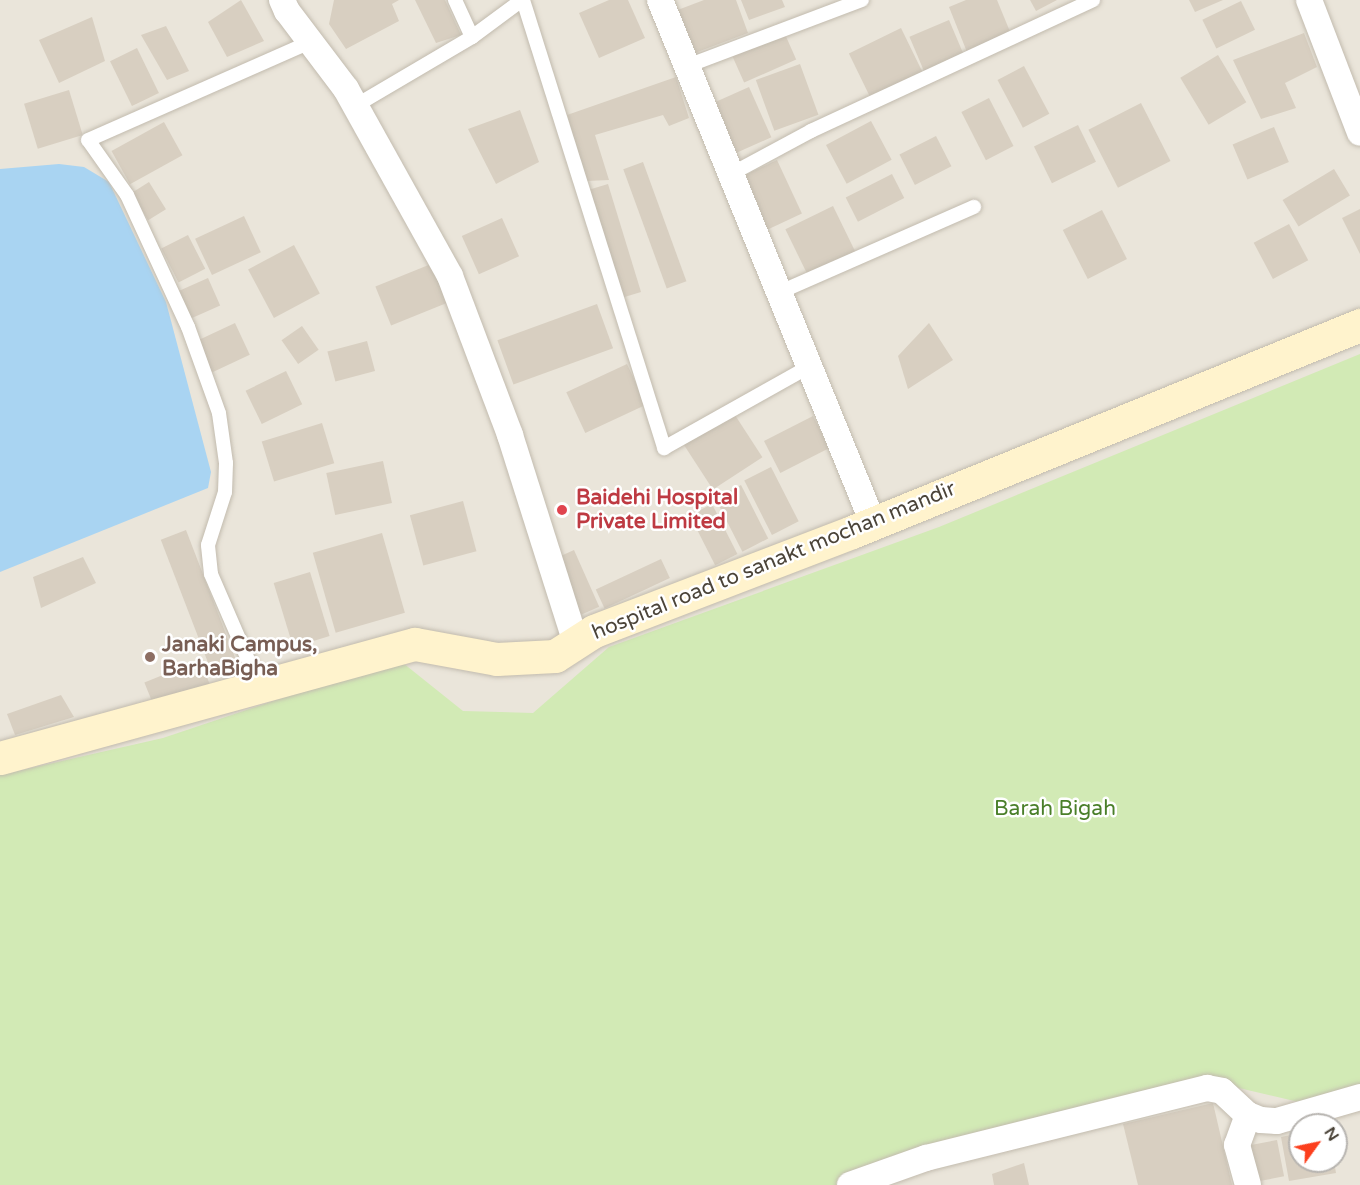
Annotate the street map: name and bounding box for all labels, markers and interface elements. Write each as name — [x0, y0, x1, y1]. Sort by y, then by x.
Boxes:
street label: hospital road to sanakt mochan mandir — [589, 476, 959, 646]
place label: Baidehi Hospital Private Limited — [576, 485, 738, 535]
marker: Baidehi Hospital Private Limited — [553, 501, 571, 519]
place label: Janaki Campus, BarhaBigha — [162, 632, 318, 682]
marker: Janaki Campus, BarhaBigha — [143, 650, 157, 664]
park label: Barah Bigah — [994, 796, 1116, 822]
north arrow — [1288, 1113, 1348, 1173]
text: N — [1320, 1123, 1343, 1145]

